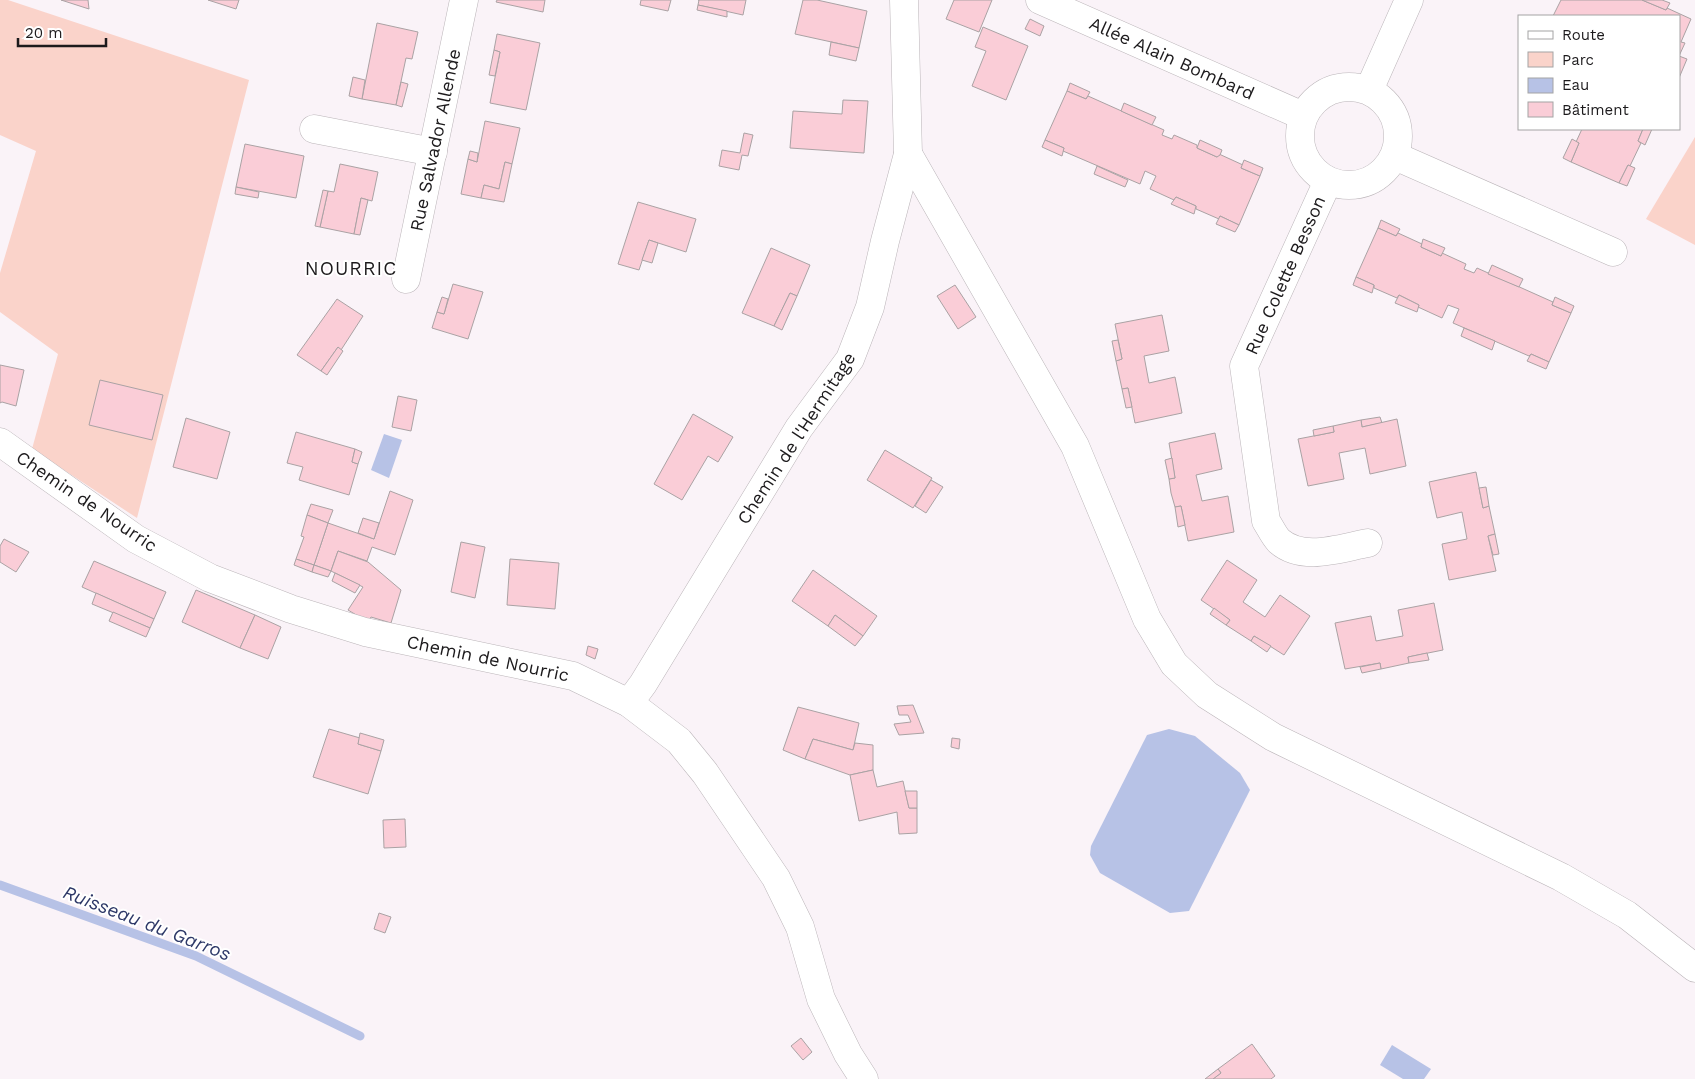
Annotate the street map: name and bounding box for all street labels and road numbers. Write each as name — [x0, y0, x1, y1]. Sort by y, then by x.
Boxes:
street label: Allée Alain Bombard — [1086, 12, 1258, 104]
street label: Rue Salvador Allende — [405, 47, 465, 233]
street label: Rue Colette Besson — [1240, 192, 1330, 358]
street label: Chemin de l'Hermitage — [733, 348, 859, 528]
street label: Chemin de Nourric — [13, 446, 161, 556]
street label: Chemin de Nourric — [405, 631, 571, 685]

